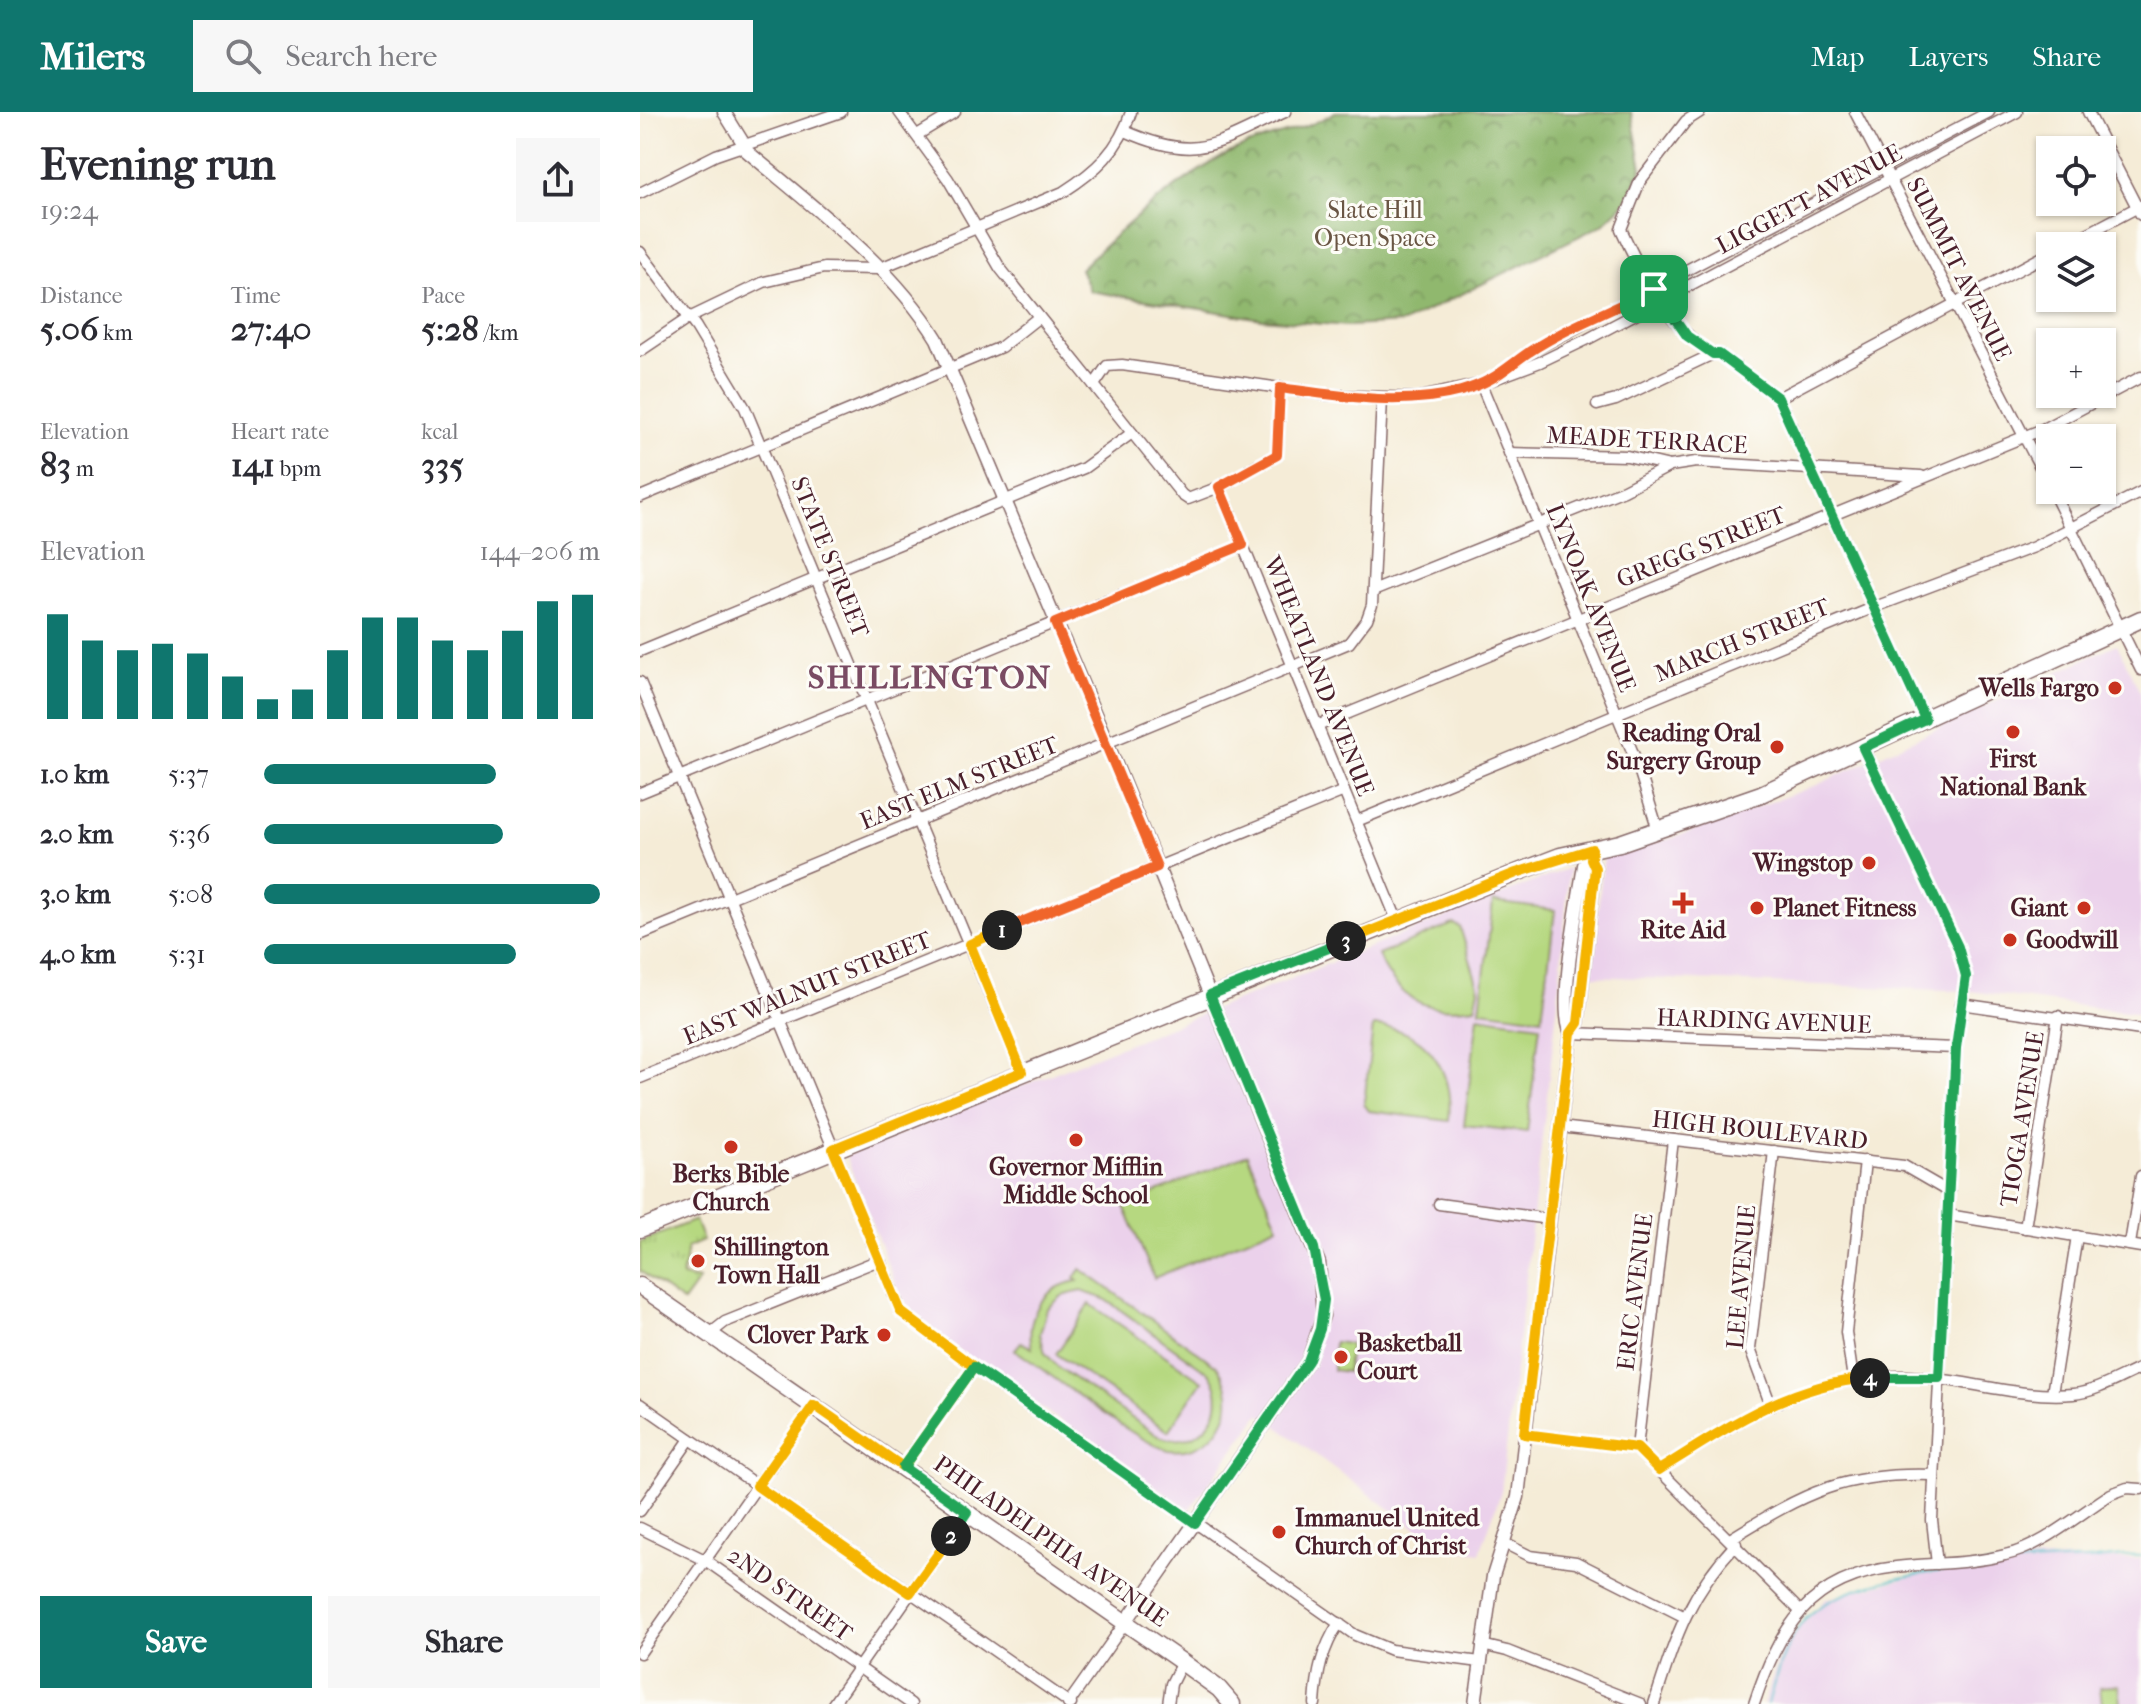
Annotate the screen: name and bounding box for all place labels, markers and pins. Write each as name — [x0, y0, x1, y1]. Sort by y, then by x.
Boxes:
pin — [1620, 255, 1688, 323]
place label: Wells Fargo — [1978, 674, 2099, 702]
marker: Wells Fargo — [2106, 679, 2124, 697]
place label: Reading Oral Surgery Group — [1607, 719, 1761, 775]
marker: First National Bank — [2004, 723, 2022, 741]
marker: Reading Oral Surgery Group — [1768, 738, 1786, 756]
place label: First National Bank — [1940, 745, 2087, 801]
place label: Wingstop — [1752, 849, 1853, 877]
marker: Wingstop — [1860, 854, 1878, 872]
marker: Rite Aid — [1674, 894, 1692, 912]
place label: Planet Fitness — [1773, 894, 1917, 922]
place label: Giant — [2010, 894, 2068, 922]
marker: Planet Fitness — [1748, 899, 1766, 917]
marker: Giant — [2075, 899, 2093, 917]
pin: 1 — [982, 910, 1022, 950]
place label: Rite Aid — [1640, 916, 1727, 944]
pin: 3 — [1326, 921, 1366, 961]
place label: Goodwill — [2026, 926, 2119, 954]
marker: Goodwill — [2001, 931, 2019, 949]
marker: Governor Mifflin Middle School — [1067, 1131, 1085, 1149]
marker: Berks Bible Church — [722, 1138, 740, 1156]
place label: Governor Mifflin Middle School — [989, 1153, 1164, 1209]
place label: Berks Bible Church — [673, 1160, 790, 1216]
place label: Shillington Town Hall — [713, 1233, 830, 1289]
marker: Shillington Town Hall — [689, 1252, 707, 1270]
place label: Clover Park — [747, 1321, 869, 1349]
marker: Clover Park — [875, 1326, 893, 1344]
place label: Basketball Court — [1357, 1329, 1462, 1385]
marker: Basketball Court — [1332, 1348, 1350, 1366]
pin: 4 — [1850, 1358, 1890, 1398]
place label: Immanuel United Church of Christ — [1295, 1504, 1480, 1560]
pin: 2 — [931, 1516, 971, 1556]
marker: Immanuel United Church of Christ — [1270, 1523, 1288, 1541]

